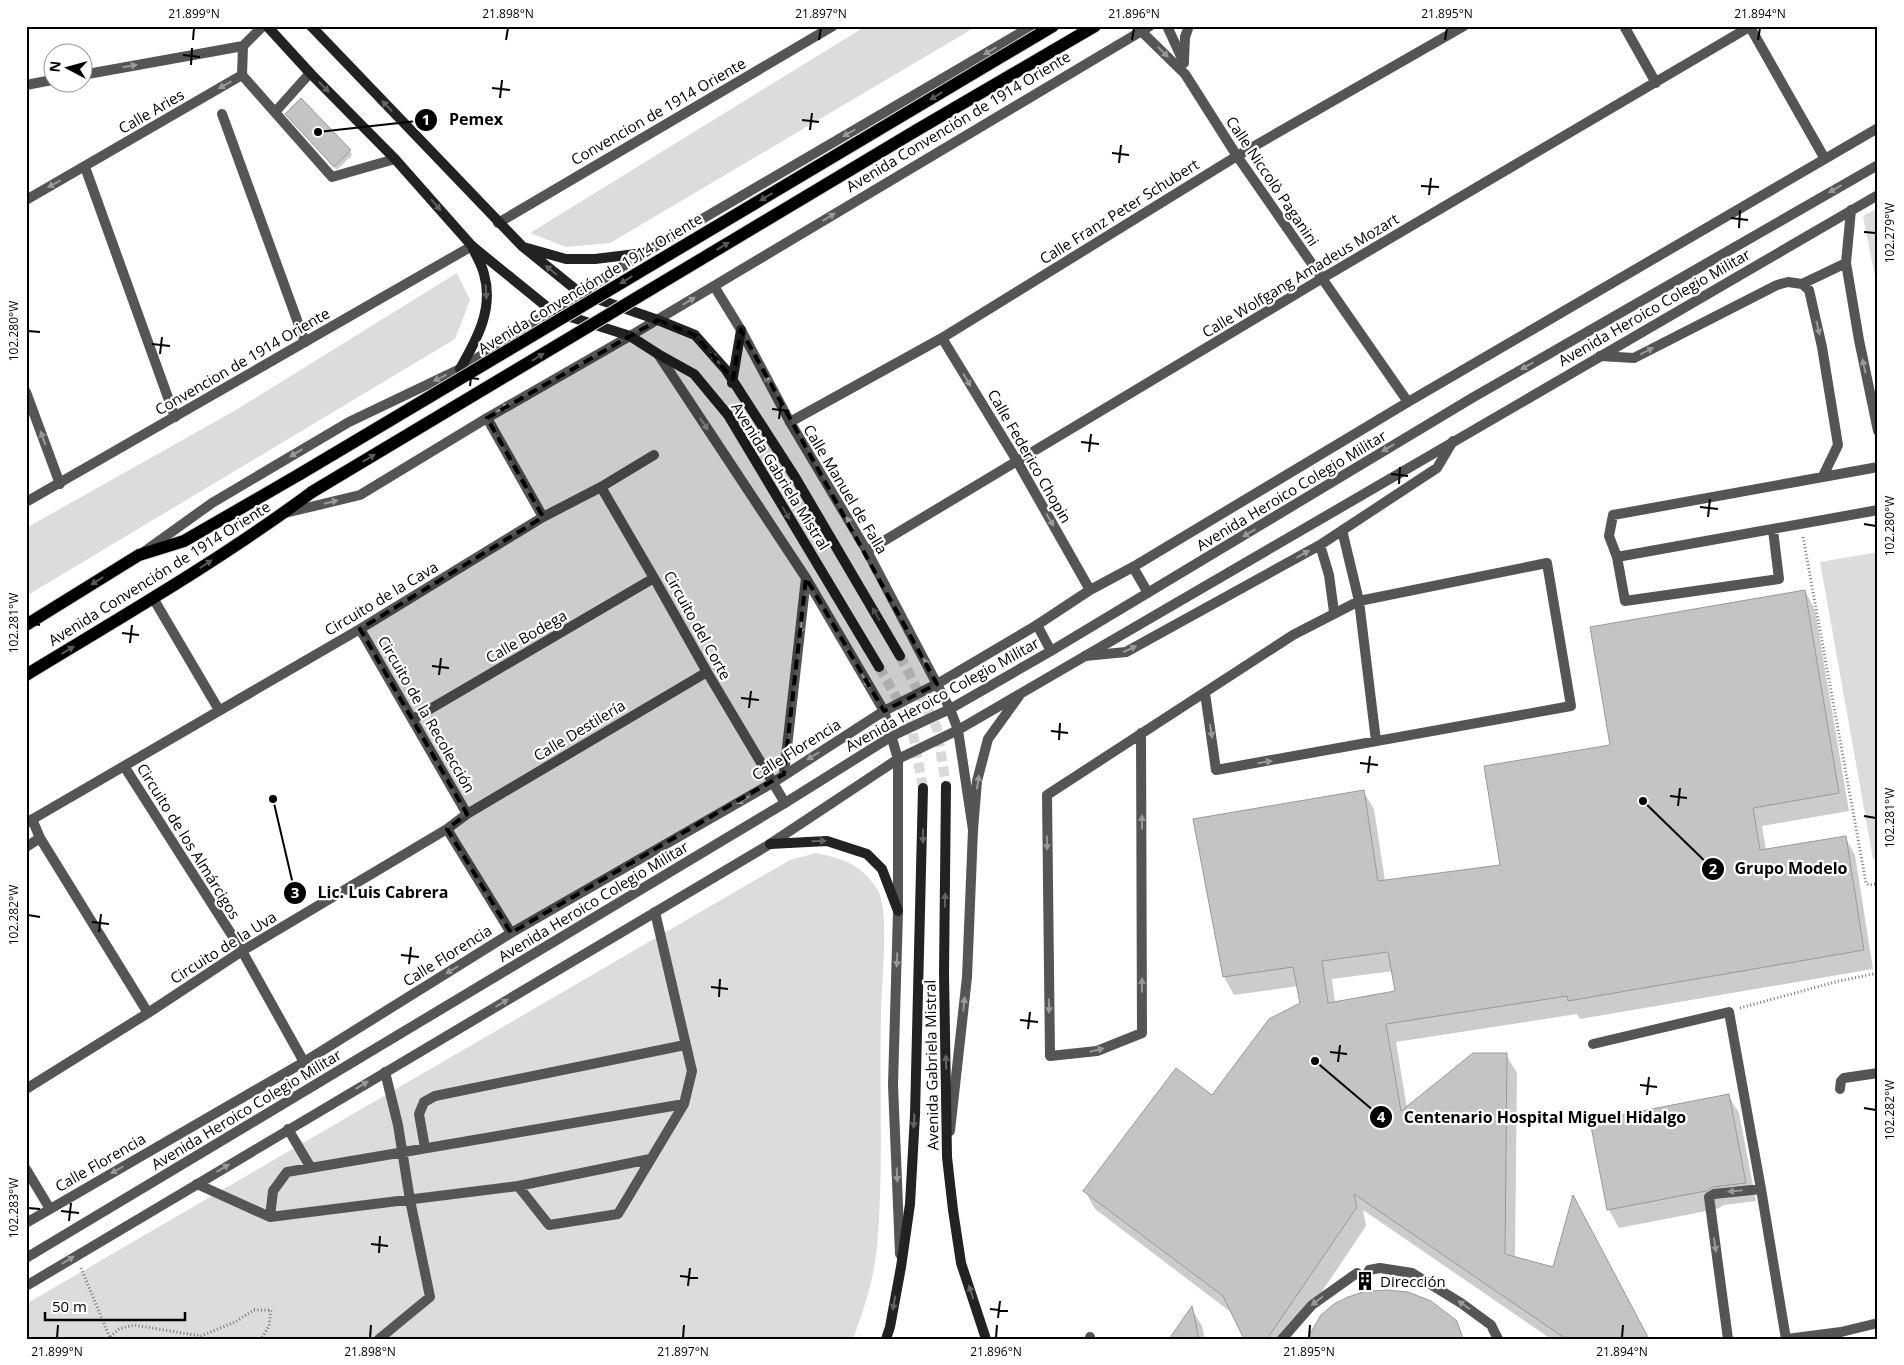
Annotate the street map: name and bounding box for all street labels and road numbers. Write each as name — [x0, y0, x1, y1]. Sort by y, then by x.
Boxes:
street label: Avenida Convención de 1914 Oriente — [842, 46, 1074, 196]
street label: Convencion de 1914 Oriente — [567, 53, 749, 169]
street label: Calle Aries — [115, 84, 187, 138]
street label: Calle Niccolò Paganini — [1222, 112, 1324, 250]
street label: Calle Franz Peter Schubert — [1036, 154, 1202, 268]
street label: Avenida Convención de 1914 Oriente — [474, 208, 706, 358]
street label: Calle Wolfgang Amadeus Mozart — [1198, 208, 1402, 342]
street label: Avenida Heroico Colegio Militar — [1554, 244, 1754, 370]
street label: Convencion de 1914 Oriente — [151, 303, 333, 419]
street label: Calle Federico Chopin — [984, 385, 1076, 527]
street label: Avenida Gabriela Mistral — [727, 398, 835, 554]
street label: Calle Manuel de Falla — [799, 421, 893, 557]
street label: Avenida Heroico Colegio Militar — [1192, 425, 1390, 555]
street label: Avenida Convención de 1914 Oriente — [44, 496, 274, 650]
street label: Circuito de la Cava — [321, 556, 441, 640]
street label: Circuito del Corte — [660, 567, 736, 683]
street label: Calle Bodega — [482, 605, 570, 667]
street label: Circuito de la Recolección — [374, 632, 480, 796]
street label: Avenida Heroico Colegio Militar — [842, 632, 1042, 756]
street label: Calle Destilería — [529, 695, 629, 765]
street label: Calle Florencia — [748, 714, 844, 784]
street label: Circuito de los Almárcigos — [133, 759, 245, 923]
street label: Avenida Heroico Colegio Militar — [494, 836, 692, 966]
street label: Circuito de la Uva — [166, 906, 280, 988]
street label: Calle Florencia — [399, 920, 495, 990]
street label: Avenida Gabriela Mistral — [920, 980, 942, 1150]
street label: Avenida Heroico Colegio Militar — [147, 1044, 345, 1174]
street label: Calle Florencia — [51, 1128, 149, 1196]

